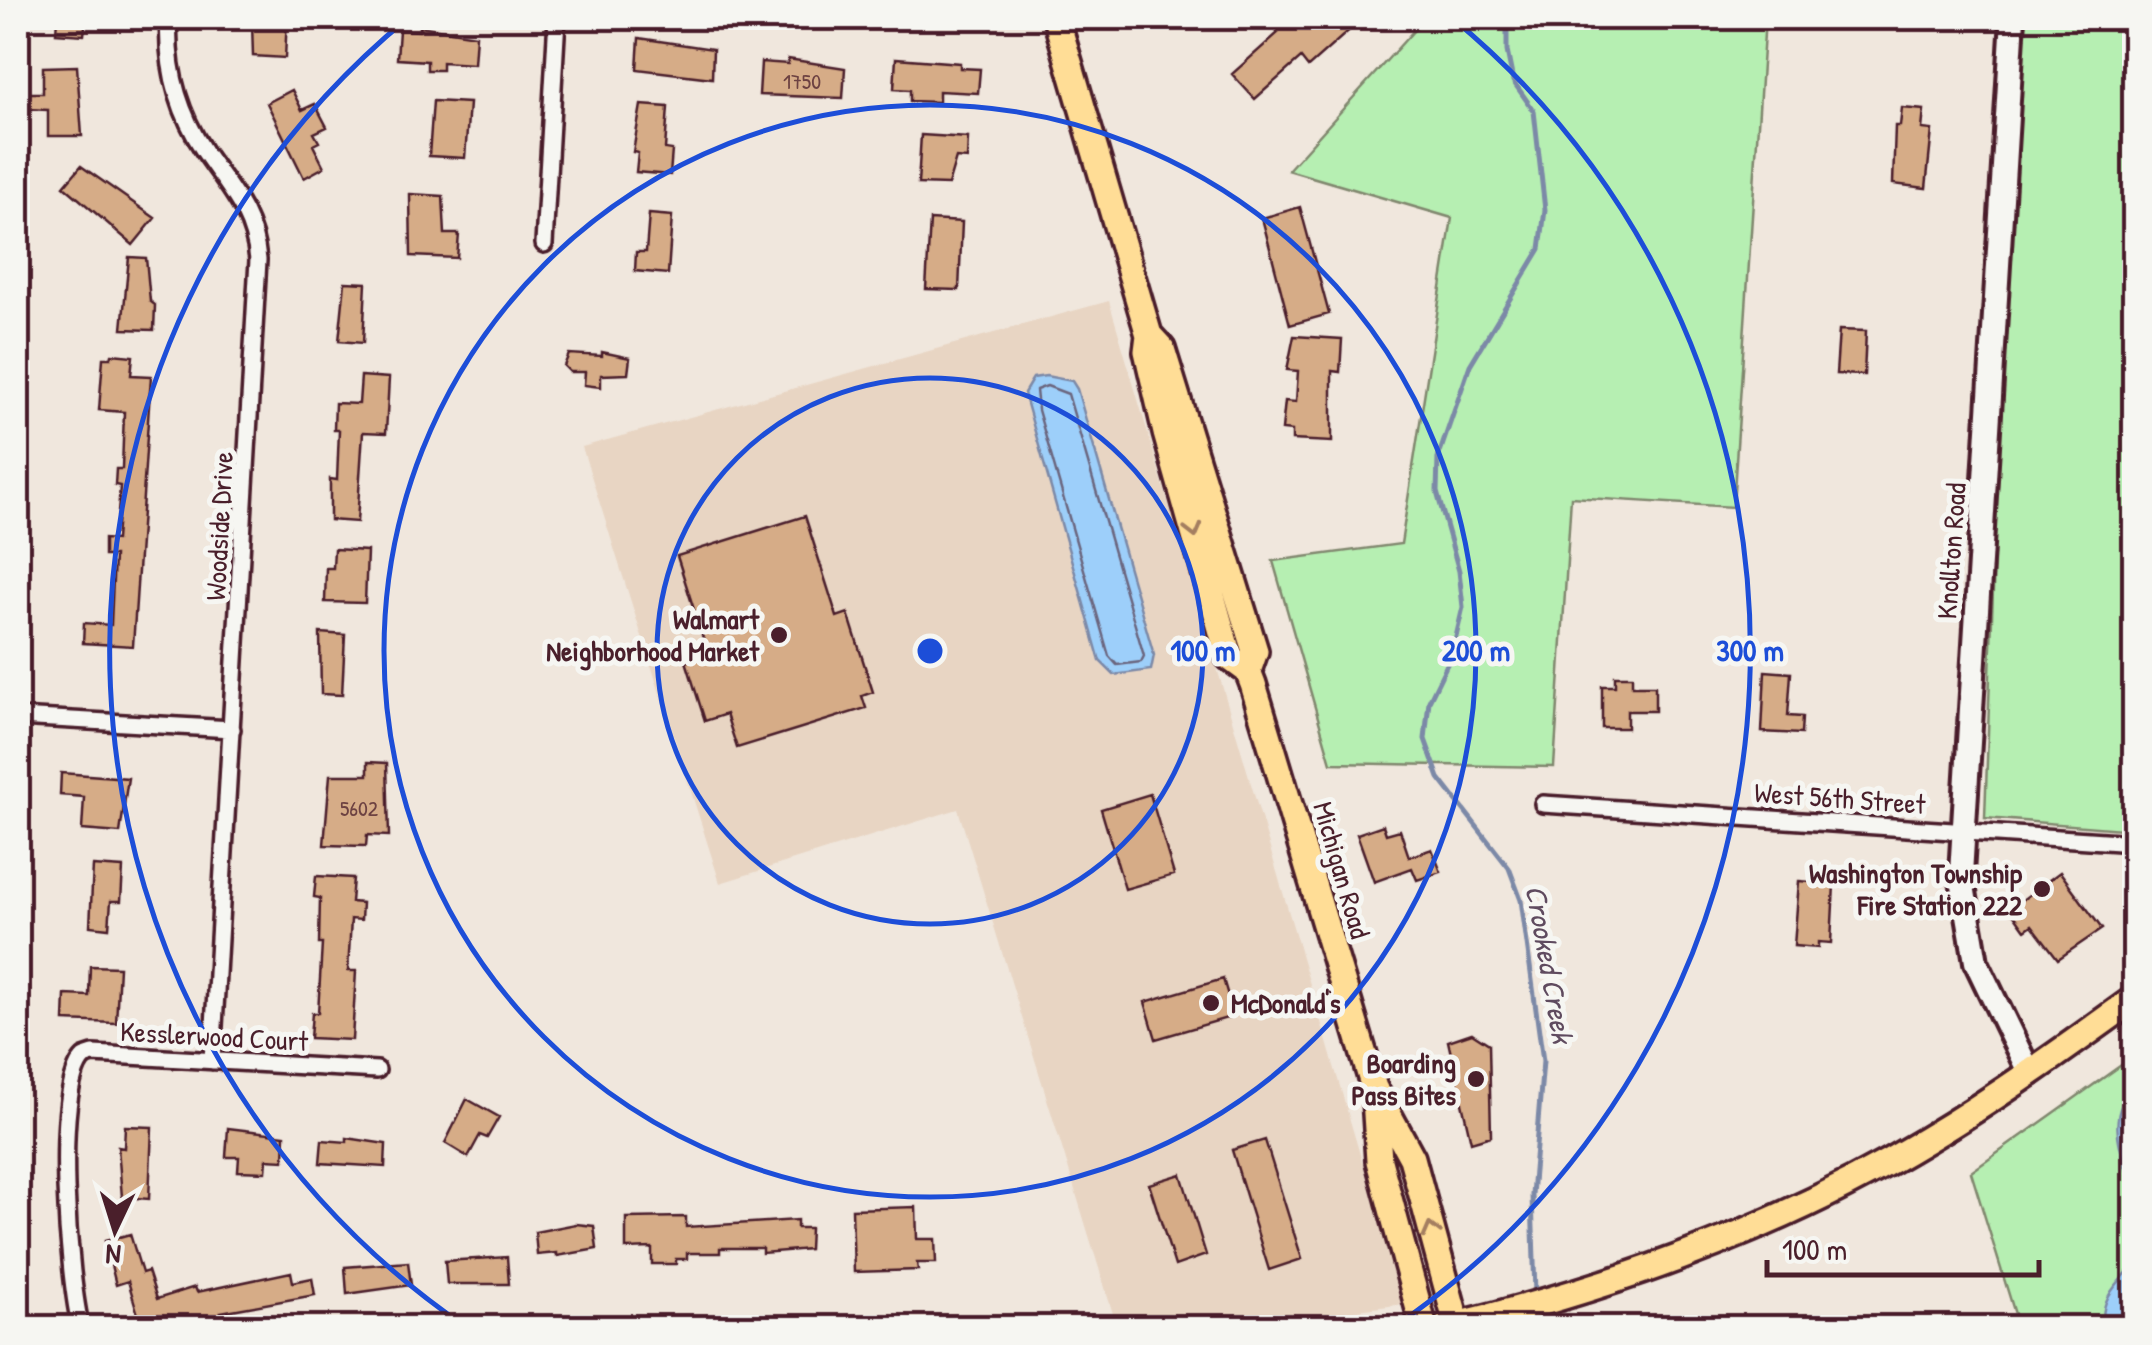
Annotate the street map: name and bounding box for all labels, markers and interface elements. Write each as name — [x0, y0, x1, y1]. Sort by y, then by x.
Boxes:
house number: 1750 — [783, 66, 821, 96]
street label: Woodside Drive — [196, 451, 242, 601]
street label: Knollton Road — [1927, 481, 1975, 620]
one-way arrow — [1183, 522, 1204, 539]
place label: Walmart Neighborhood Market — [546, 600, 760, 671]
marker: Walmart Neighborhood Market — [768, 624, 790, 646]
text: 100 m — [1170, 630, 1236, 670]
text: 200 m — [1442, 630, 1510, 670]
text: 300 m — [1716, 630, 1784, 670]
centre of rings — [912, 633, 948, 669]
street label: West 56th Street — [1753, 773, 1927, 823]
house number: 5602 — [340, 793, 379, 823]
street label: Michigan Road — [1304, 797, 1380, 943]
place label: Washington Township Fire Station 222 — [1809, 854, 2023, 924]
marker: Washington Township Fire Station 222 — [2031, 878, 2053, 900]
water label: Crooked Creek — [1516, 882, 1584, 1048]
place label: McDonald's — [1231, 984, 1341, 1022]
marker: McDonald's — [1200, 992, 1222, 1014]
street label: Kesslerwood Court — [119, 1012, 309, 1060]
place label: Boarding Pass Bites — [1352, 1044, 1456, 1114]
marker: Boarding Pass Bites — [1465, 1068, 1487, 1090]
north arrow — [65, 1180, 165, 1280]
scale bar — [1767, 1215, 2040, 1277]
one-way arrow — [1422, 1222, 1443, 1240]
text: 100 m — [1782, 1229, 1847, 1269]
text: N — [104, 1235, 122, 1274]

